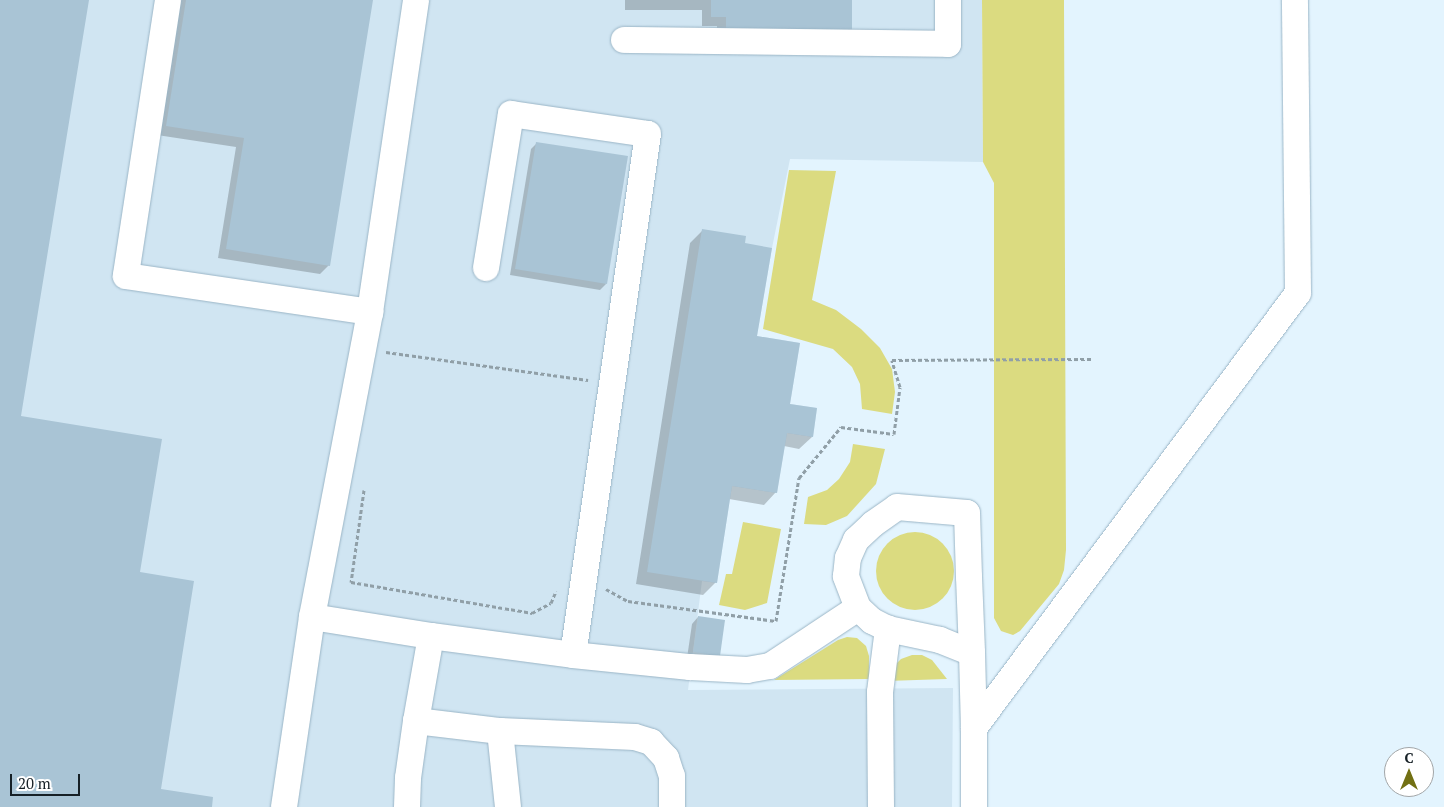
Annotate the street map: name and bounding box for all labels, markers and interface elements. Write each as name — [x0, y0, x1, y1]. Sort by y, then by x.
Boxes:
north arrow — [1384, 747, 1434, 797]
text: С — [1404, 748, 1414, 767]
scale bar — [12, 764, 82, 796]
text: 20 m — [18, 773, 51, 793]

